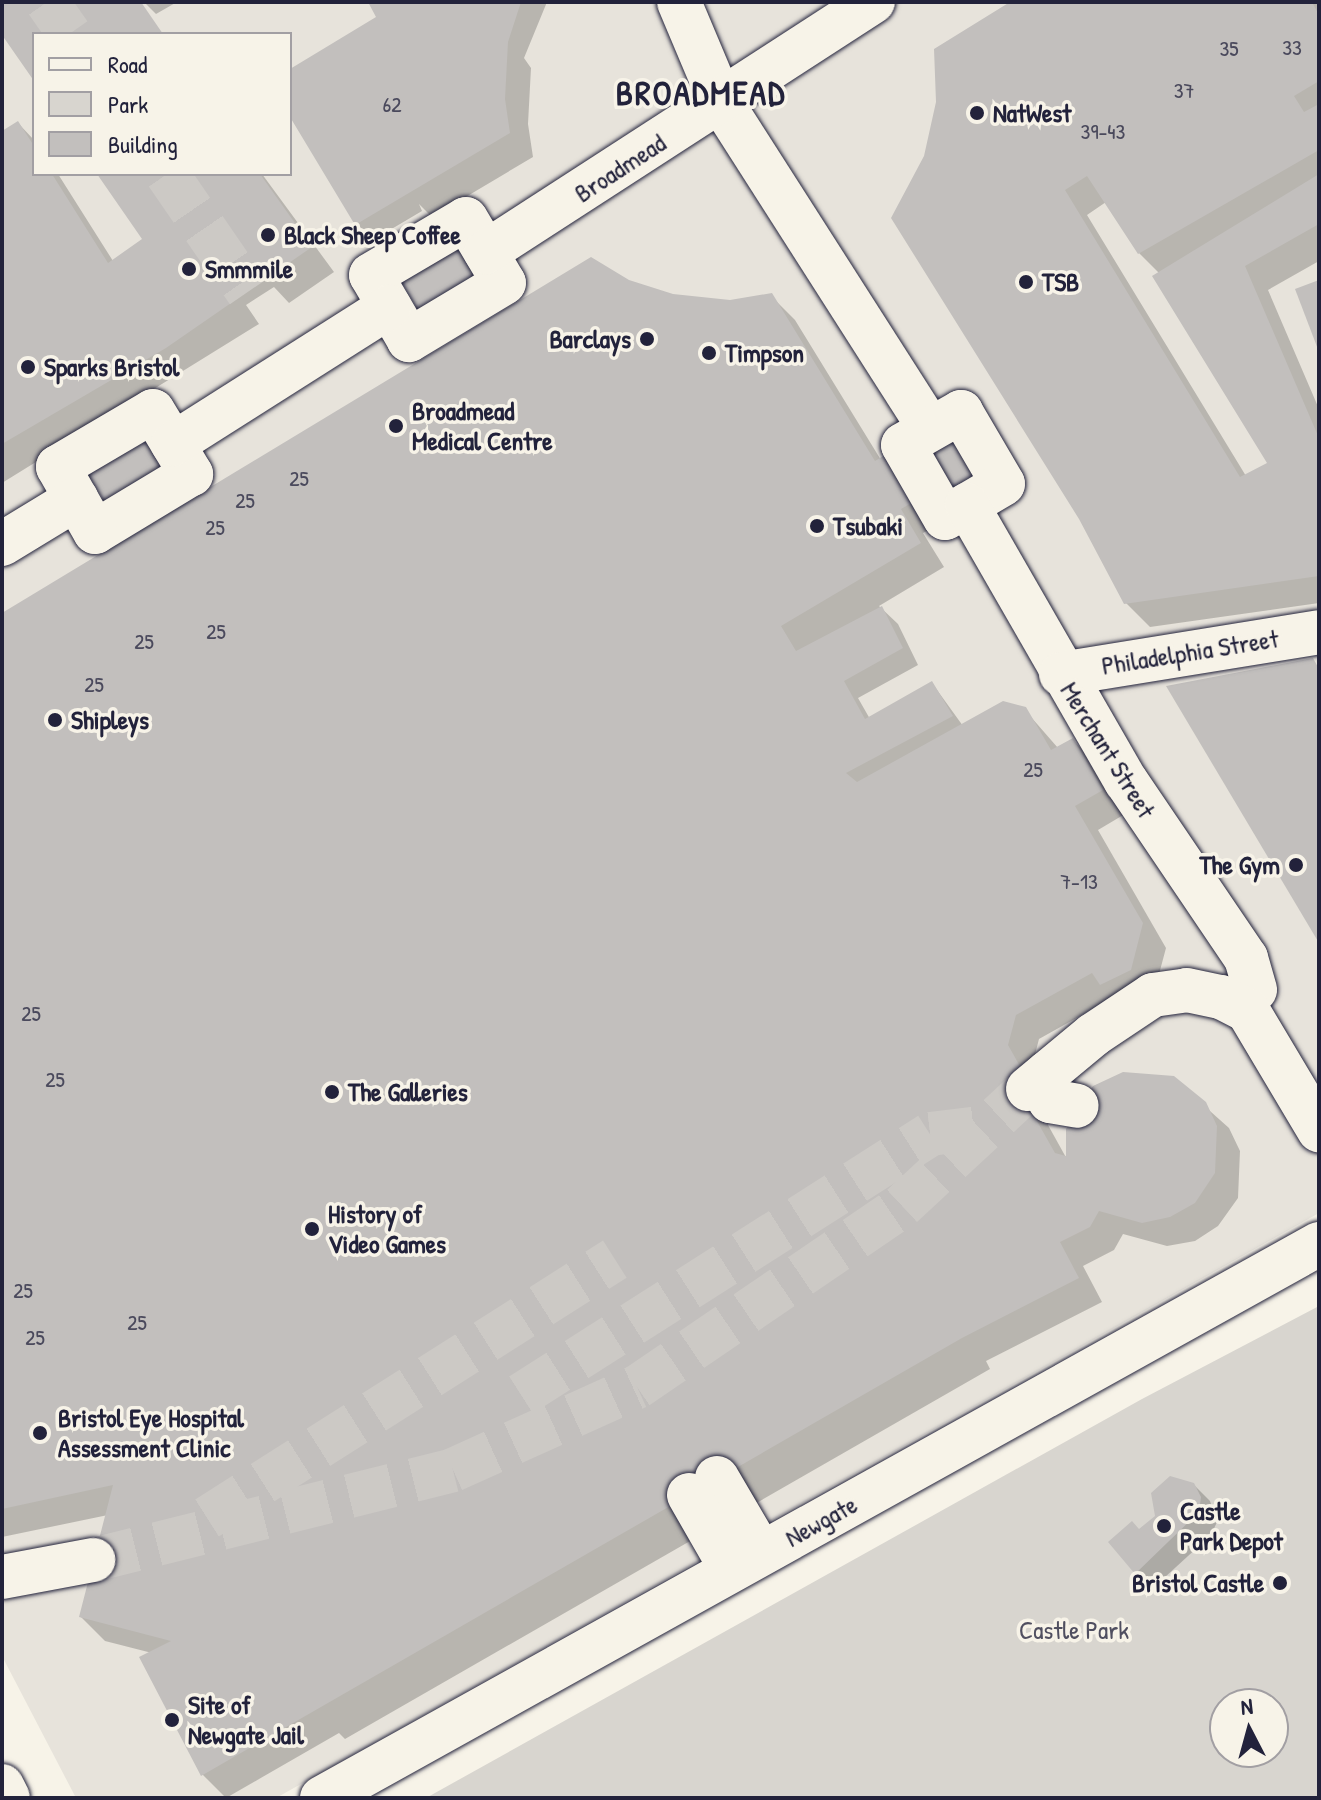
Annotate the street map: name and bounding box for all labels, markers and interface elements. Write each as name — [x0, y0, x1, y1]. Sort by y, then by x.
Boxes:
legend — [32, 32, 292, 176]
house number: 33 — [1282, 35, 1302, 61]
house number: 35 — [1219, 36, 1239, 62]
text: Road — [108, 48, 147, 80]
district label: BROADMEAD — [616, 74, 786, 114]
house number: 37 — [1174, 78, 1194, 104]
text: Park — [108, 88, 148, 120]
house number: 62 — [382, 92, 402, 118]
place label: NatWest — [993, 97, 1071, 129]
marker: NatWest — [968, 104, 986, 122]
house number: 39-43 — [1081, 119, 1125, 145]
street label: Broadmead — [569, 127, 671, 209]
text: Building — [108, 128, 178, 160]
place label: Black Sheep Coffee — [284, 219, 461, 251]
marker: Black Sheep Coffee — [259, 226, 277, 244]
place label: Smmmile — [205, 253, 293, 285]
marker: Smmmile — [180, 260, 198, 278]
place label: TSB — [1042, 266, 1079, 298]
marker: TSB — [1017, 273, 1035, 291]
place label: Barclays — [549, 323, 631, 355]
marker: Barclays — [638, 330, 656, 348]
place label: Timpson — [725, 337, 804, 369]
marker: Timpson — [700, 344, 718, 362]
place label: Sparks Bristol — [44, 351, 179, 383]
marker: Sparks Bristol — [19, 358, 37, 376]
place label: Broadmead Medical Centre — [412, 395, 553, 456]
marker: Broadmead Medical Centre — [387, 417, 405, 435]
house number: 25 — [289, 466, 309, 492]
house number: 25 — [235, 488, 255, 514]
place label: Tsubaki — [833, 510, 903, 542]
house number: 25 — [205, 515, 225, 541]
marker: Tsubaki — [808, 517, 826, 535]
house number: 25 — [206, 619, 226, 645]
street label: Philadelphia Street — [1099, 623, 1281, 681]
house number: 25 — [134, 629, 154, 655]
house number: 25 — [84, 672, 104, 698]
street label: Merchant Street — [1054, 676, 1162, 824]
place label: Shipleys — [71, 704, 149, 736]
marker: Shipleys — [46, 711, 64, 729]
house number: 25 — [1023, 757, 1043, 783]
place label: The Gym — [1199, 849, 1280, 881]
marker: The Gym — [1287, 856, 1305, 874]
house number: 7-13 — [1060, 869, 1098, 895]
house number: 25 — [21, 1001, 41, 1027]
house number: 25 — [45, 1067, 65, 1093]
place label: The Galleries — [348, 1076, 468, 1108]
marker: The Galleries — [323, 1083, 341, 1101]
place label: History of Video Games — [328, 1198, 446, 1260]
marker: History of Video Games — [303, 1220, 321, 1238]
house number: 25 — [13, 1278, 33, 1304]
house number: 25 — [127, 1310, 147, 1336]
house number: 25 — [25, 1325, 45, 1351]
place label: Bristol Eye Hospital Assessment Clinic — [58, 1402, 244, 1464]
marker: Bristol Eye Hospital Assessment Clinic — [29, 1422, 51, 1444]
street label: Newgate — [780, 1489, 862, 1553]
place label: Castle Park Depot — [1180, 1495, 1283, 1556]
marker: Castle Park Depot — [1155, 1517, 1173, 1535]
place label: Bristol Castle — [1132, 1567, 1264, 1599]
marker: Bristol Castle — [1271, 1574, 1289, 1592]
park label: Castle Park — [1019, 1614, 1129, 1646]
north arrow — [1209, 1688, 1289, 1768]
place label: Site of Newgate Jail — [188, 1689, 304, 1750]
text: N — [1239, 1691, 1254, 1722]
marker: Site of Newgate Jail — [163, 1711, 181, 1729]

